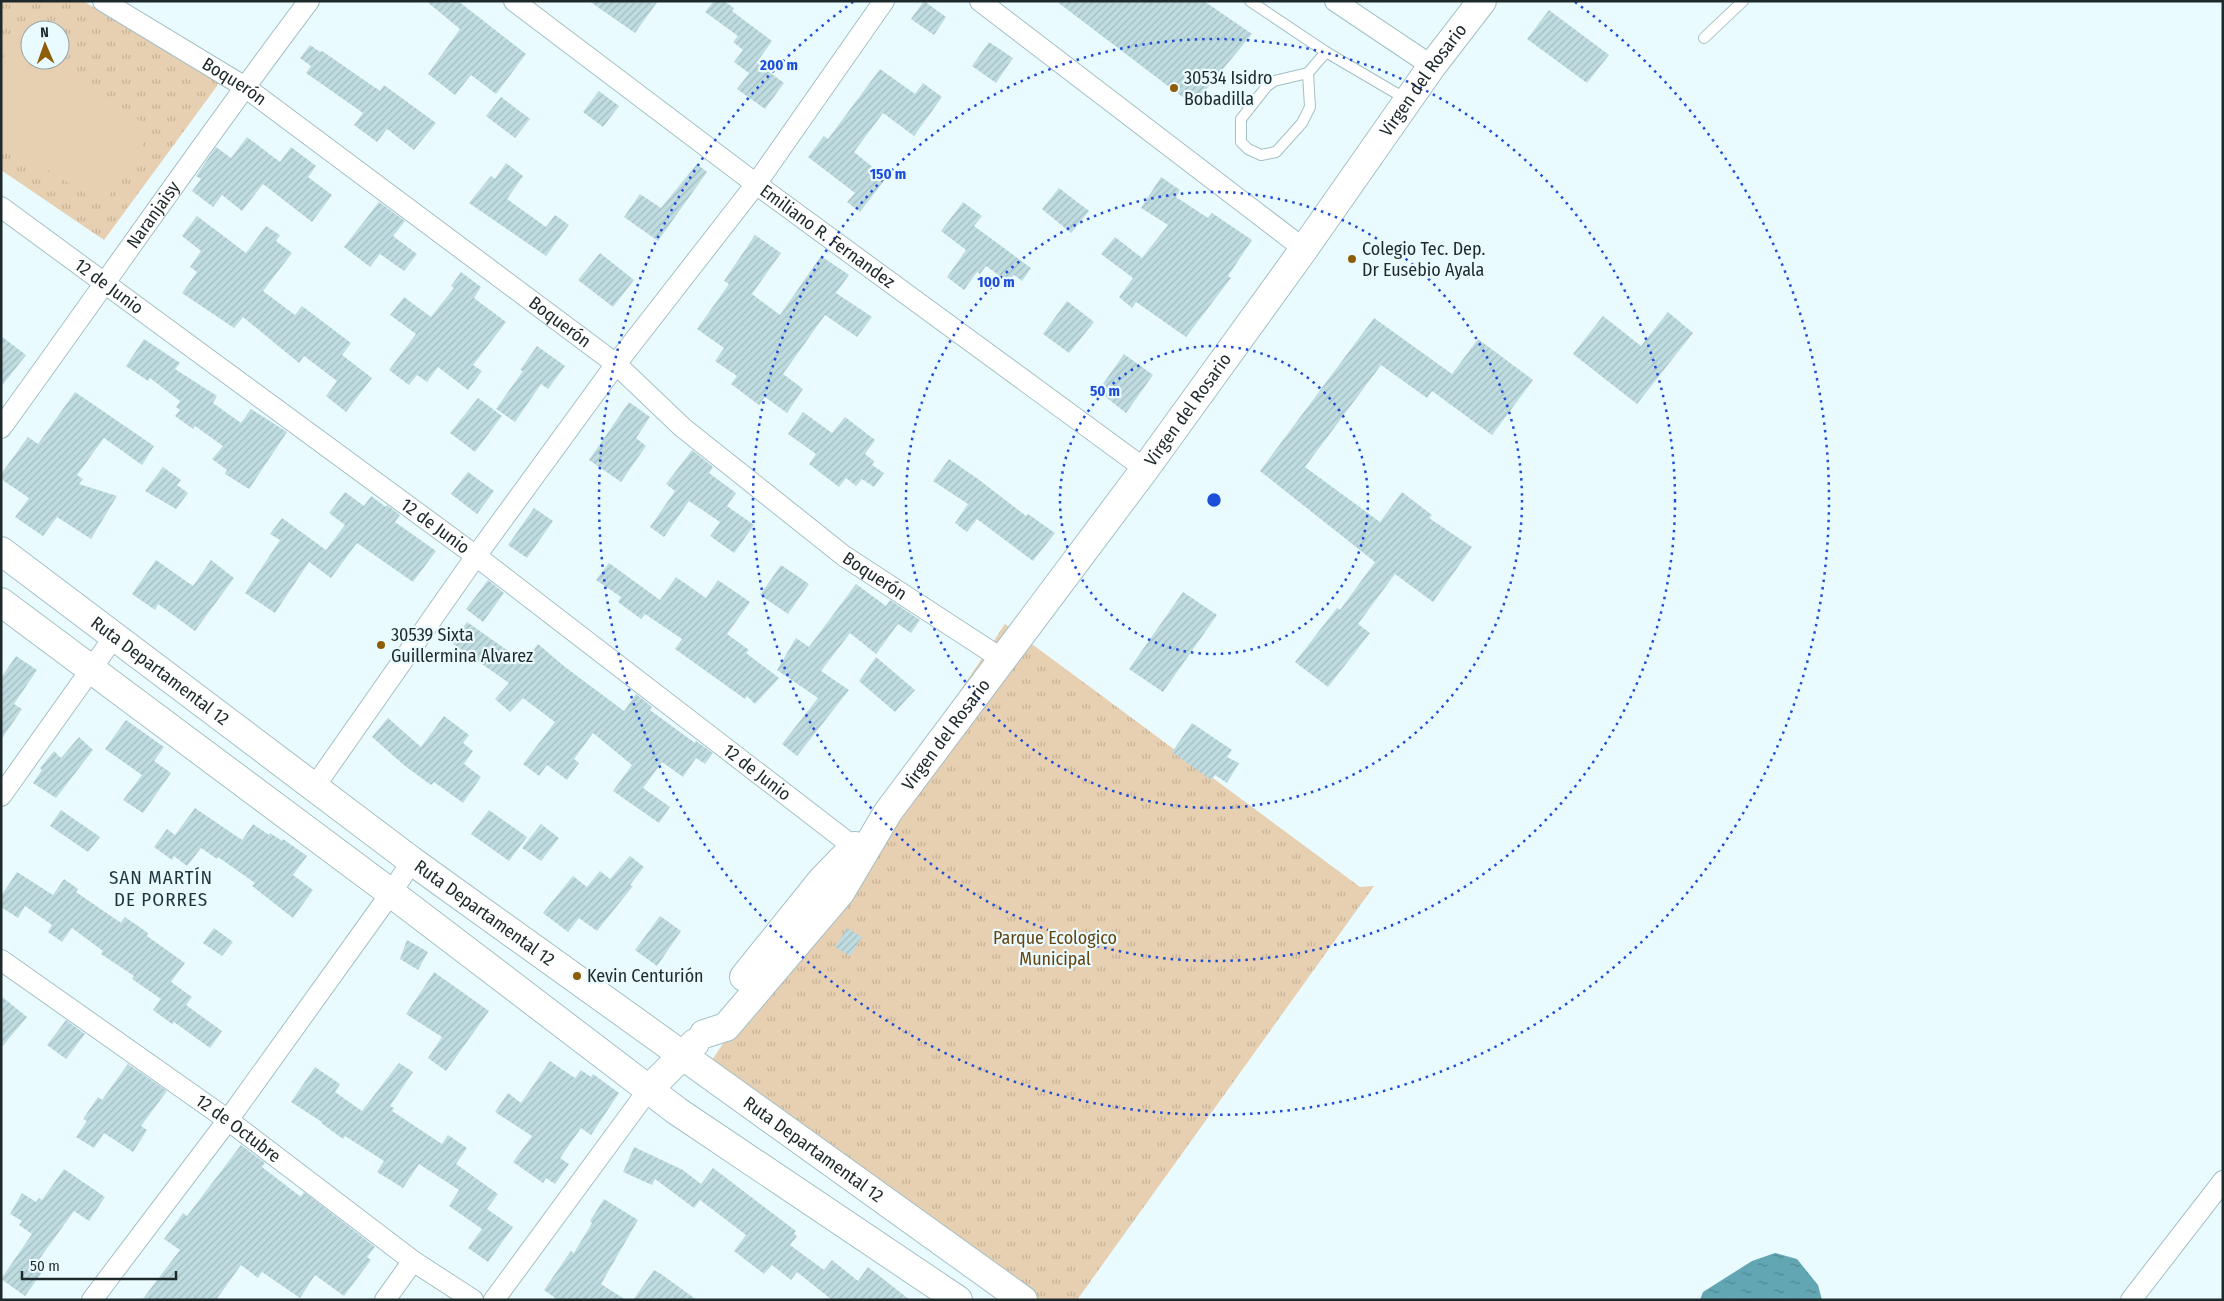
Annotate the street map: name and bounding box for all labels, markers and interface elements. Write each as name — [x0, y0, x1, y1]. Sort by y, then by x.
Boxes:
street label: Virgen del Rosario — [1375, 19, 1471, 141]
north arrow — [20, 20, 70, 70]
text: N — [40, 24, 49, 41]
street label: Boquerón — [198, 53, 271, 110]
text: 200 m — [759, 56, 798, 74]
place label: 30534 Isidro Bobadilla — [1184, 67, 1272, 110]
marker: 30534 Isidro Bobadilla — [1168, 82, 1180, 94]
text: 150 m — [870, 165, 906, 183]
street label: Naranjaisy — [122, 177, 185, 253]
street label: Emiliano R. Fernandez — [756, 180, 899, 293]
place label: Colegio Tec. Dep. Dr Eusebio Ayala — [1362, 238, 1485, 281]
marker: Colegio Tec. Dep. Dr Eusebio Ayala — [1346, 253, 1358, 265]
street label: 12 de Junio — [70, 254, 148, 319]
text: 100 m — [977, 273, 1015, 291]
street label: Boquerón — [524, 292, 595, 352]
street label: Virgen del Rosario — [1140, 349, 1236, 470]
text: 50 m — [1090, 382, 1120, 400]
centre of rings — [1205, 491, 1223, 509]
street label: 12 de Junio — [397, 494, 474, 559]
street label: Boquerón — [839, 547, 911, 605]
street label: Ruta Departamental 12 — [86, 612, 233, 730]
place label: 30539 Sixta Guillermina Alvarez — [391, 624, 533, 667]
marker: 30539 Sixta Guillermina Alvarez — [375, 639, 387, 651]
street label: Virgen del Rosario — [897, 674, 995, 795]
street label: 12 de Junio — [719, 739, 795, 805]
street label: Ruta Departamental 12 — [410, 855, 559, 971]
district label: SAN MARTÍN DE PORRES — [109, 866, 213, 911]
park label: Parque Ecologico Municipal — [993, 927, 1117, 970]
place label: Kevin Centurión — [587, 965, 704, 987]
marker: Kevin Centurión — [571, 970, 583, 982]
street label: 12 de Octubre — [191, 1090, 285, 1167]
street label: Ruta Departamental 12 — [739, 1092, 888, 1207]
scale bar — [22, 1248, 176, 1280]
text: 50 m — [30, 1257, 60, 1275]

